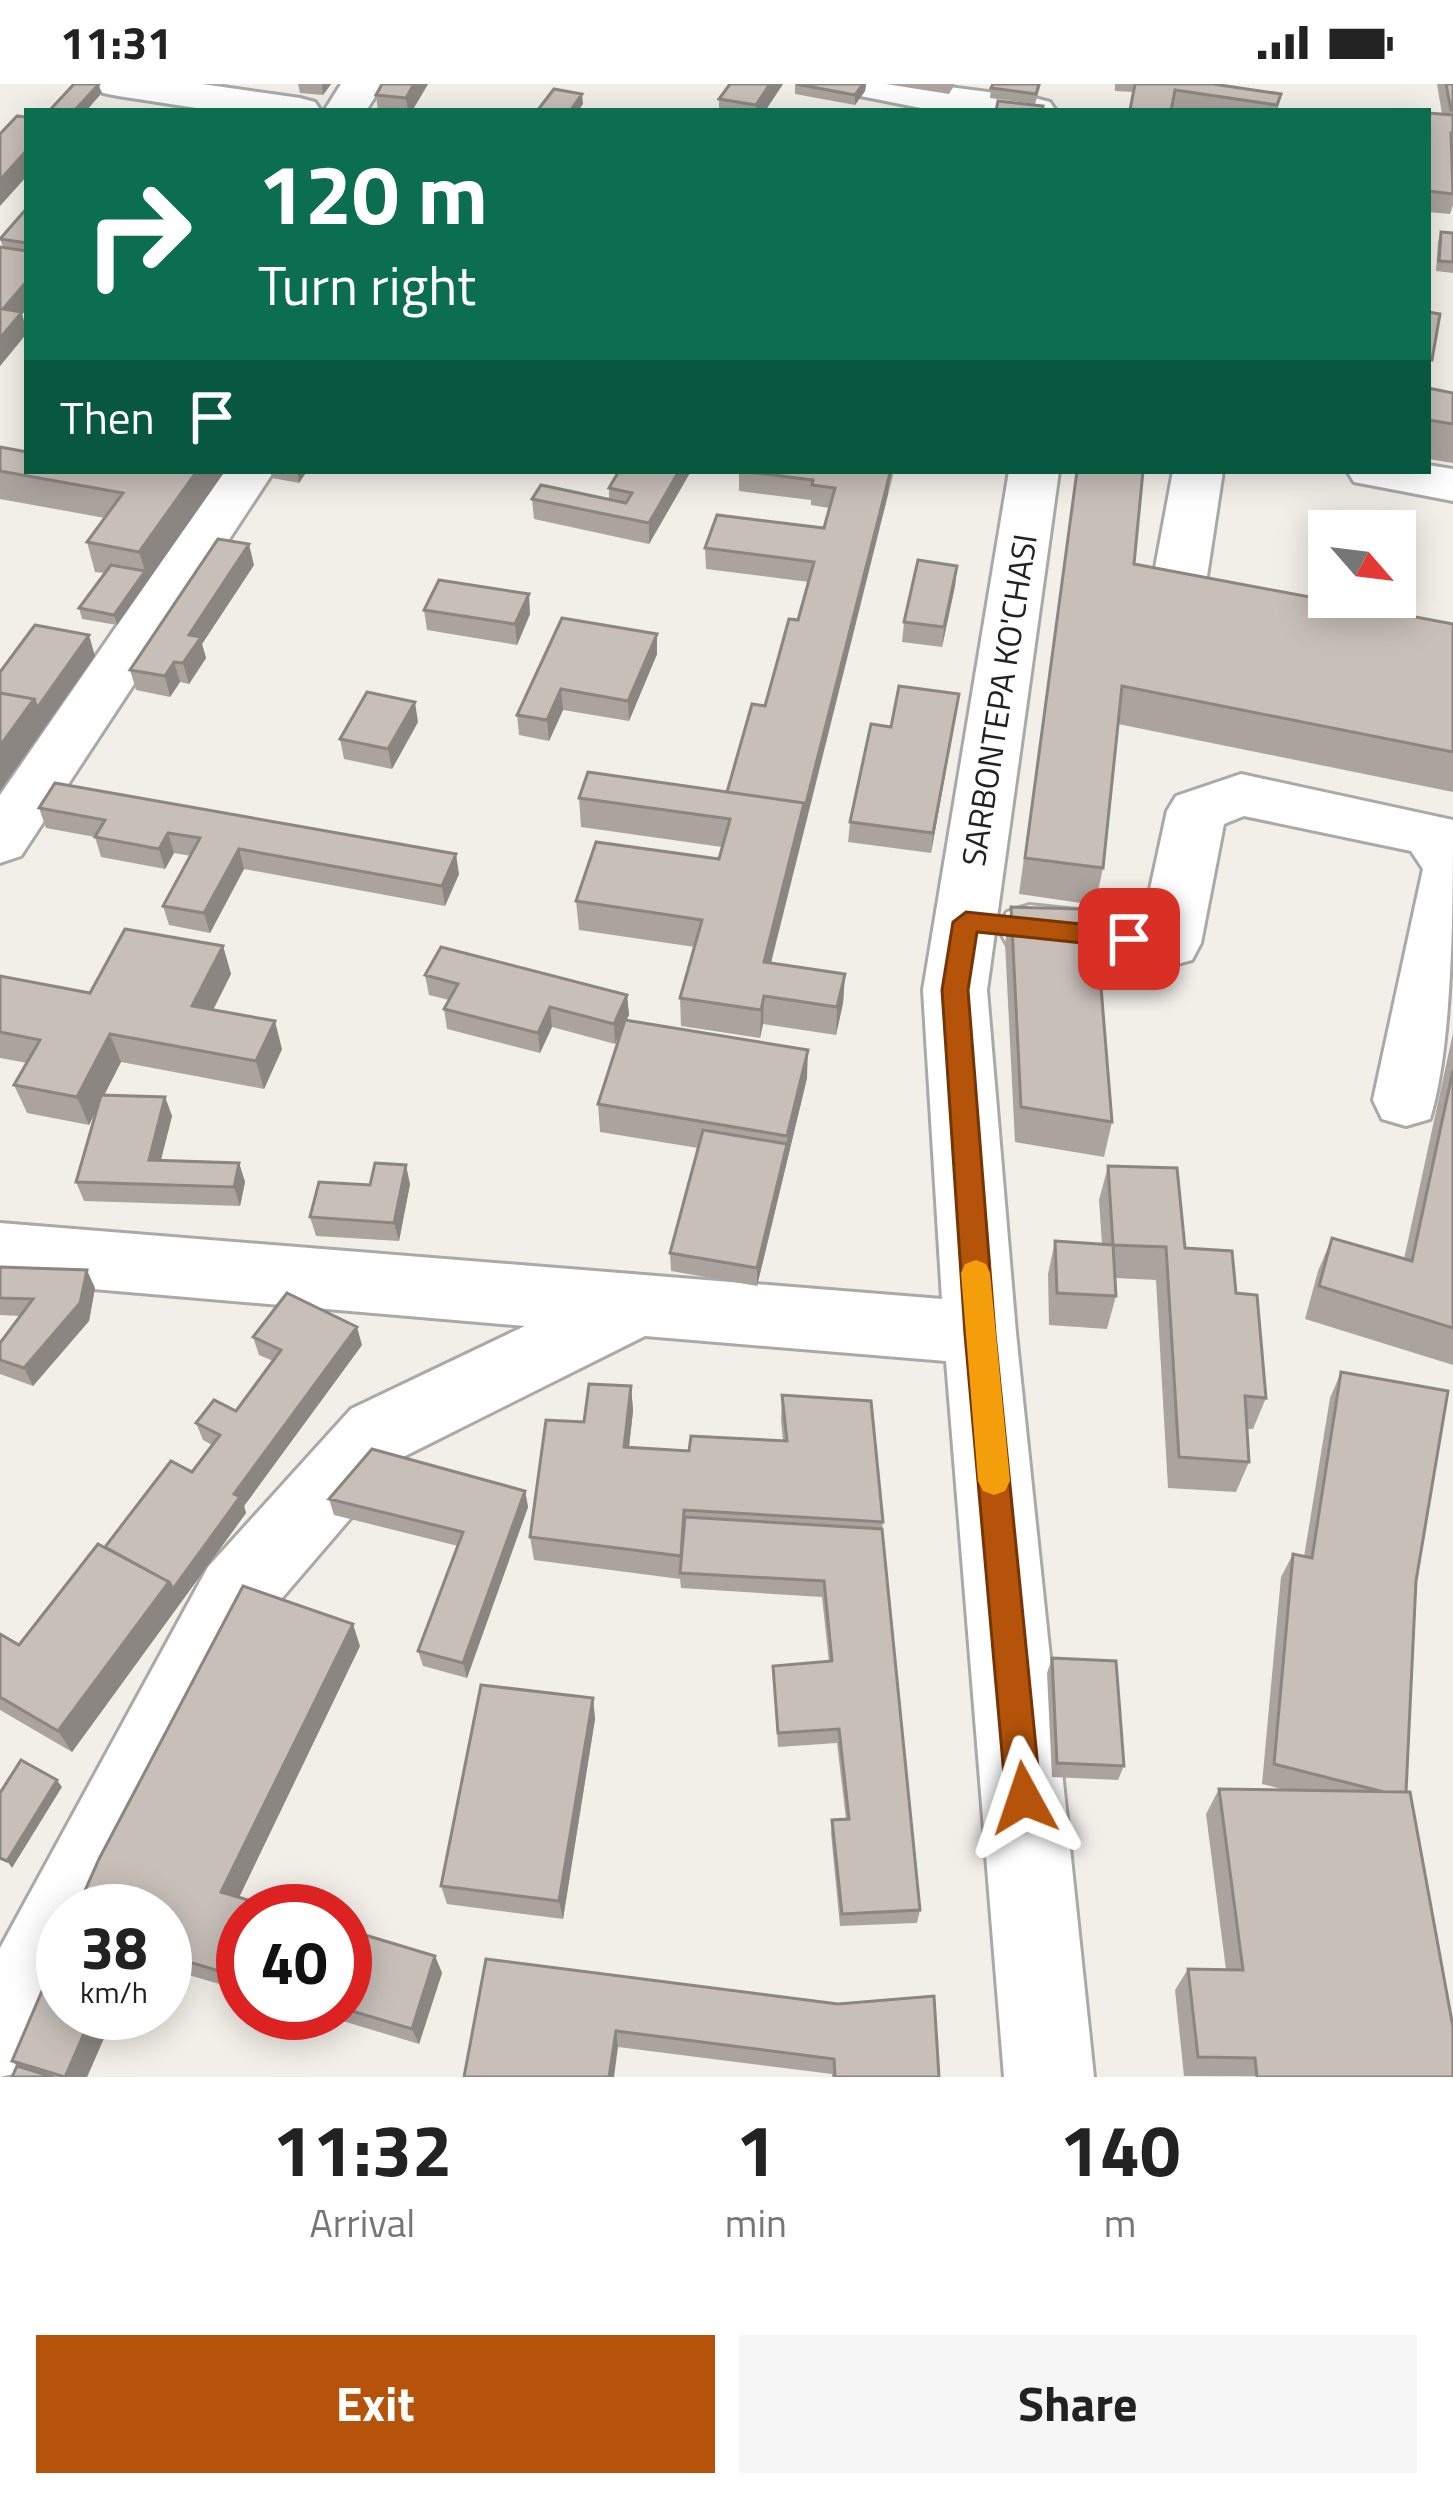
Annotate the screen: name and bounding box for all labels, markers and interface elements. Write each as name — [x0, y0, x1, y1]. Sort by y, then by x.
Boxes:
text: 11:31 — [60, 8, 172, 76]
text: 120 m — [258, 129, 488, 257]
icon: right — [60, 156, 216, 312]
text: Turn right — [258, 244, 476, 326]
text: Then — [60, 383, 155, 451]
icon: arrive — [179, 384, 245, 450]
north arrow — [1308, 510, 1416, 618]
map controls — [1308, 510, 1416, 618]
street label: SARBONTEPA KO'CHASI — [948, 530, 1050, 870]
pin — [1078, 888, 1180, 990]
icon: arrive — [1096, 906, 1162, 972]
position arrow — [961, 1735, 1087, 1861]
speed limit sign: 40 — [216, 1884, 372, 2040]
text: 38 — [80, 1901, 148, 1992]
text: km/h — [80, 1969, 148, 2015]
text: 11:32 — [273, 2094, 452, 2204]
text: 1 — [736, 2094, 776, 2204]
text: 140 — [1059, 2094, 1180, 2204]
text: Arrival — [310, 2193, 415, 2252]
text: min — [725, 2193, 787, 2252]
text: m — [1104, 2193, 1136, 2252]
button: Exit — [36, 2335, 715, 2473]
button: Share — [739, 2335, 1417, 2473]

